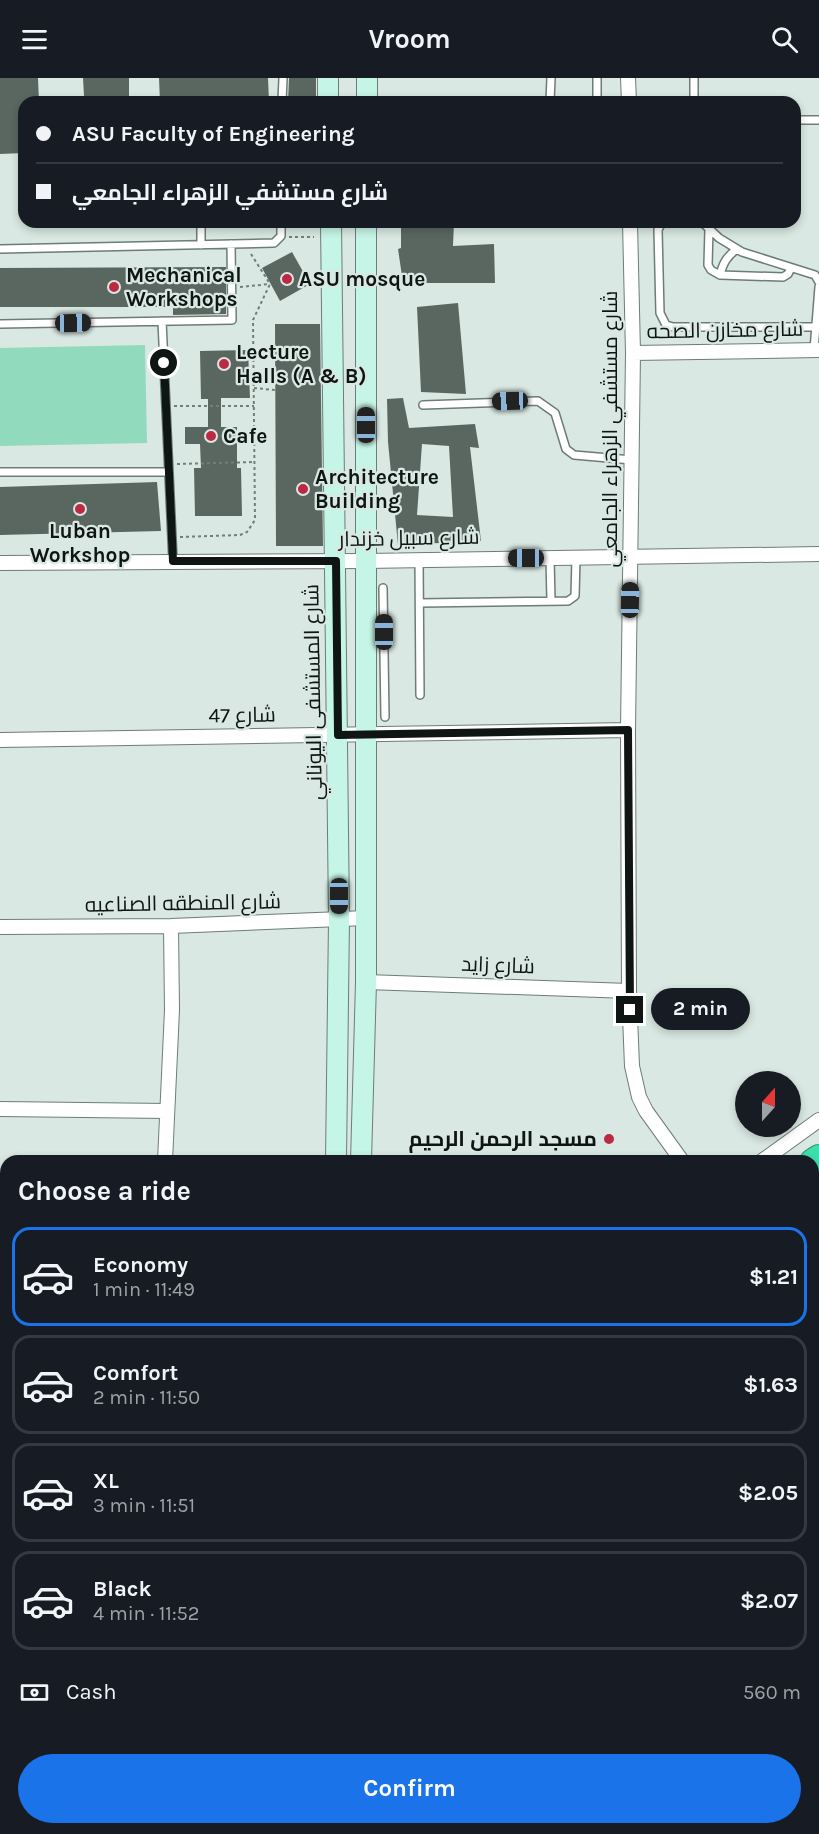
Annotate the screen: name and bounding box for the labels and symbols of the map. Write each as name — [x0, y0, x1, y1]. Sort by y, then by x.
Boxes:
place label: Mechanical Workshops — [126, 263, 242, 311]
place label: ASU mosque — [299, 267, 425, 292]
marker: ASU mosque — [280, 272, 294, 286]
marker: Mechanical Workshops — [107, 280, 121, 294]
street label: شارع مستشفي الزهراء الجامعي — [598, 291, 626, 567]
car — [55, 314, 91, 332]
street label: شارع مخازن الصحه — [646, 317, 804, 345]
place label: Lecture Halls (A & B) — [236, 340, 367, 388]
route start — [150, 349, 177, 376]
marker: Lecture Halls (A & B) — [217, 357, 231, 371]
car — [492, 391, 528, 411]
car — [357, 407, 375, 443]
place label: Cafe — [223, 424, 267, 448]
marker: Cafe — [204, 429, 218, 443]
place label: Architecture Building — [315, 465, 439, 513]
marker: Architecture Building — [296, 482, 310, 496]
marker: Luban Workshop — [73, 502, 87, 516]
place label: Luban Workshop — [30, 519, 130, 567]
street label: شارع سبيل خزندار — [337, 525, 480, 553]
car — [508, 549, 544, 567]
car — [621, 582, 639, 618]
street label: شارع المستشفى اليوناني — [299, 584, 331, 800]
car — [375, 614, 393, 650]
street label: شارع 47 — [208, 702, 276, 730]
car — [330, 878, 348, 914]
street label: شارع المنطقه الصناعيه — [85, 889, 281, 919]
street label: شارع زايد — [461, 952, 535, 980]
callout: 2 min — [651, 989, 750, 1031]
route end — [616, 996, 643, 1023]
north arrow — [735, 1071, 801, 1137]
place label: مسجد الرحمن الرحيم — [409, 1127, 597, 1153]
marker: مسجد الرحمن الرحيم — [602, 1132, 616, 1146]

